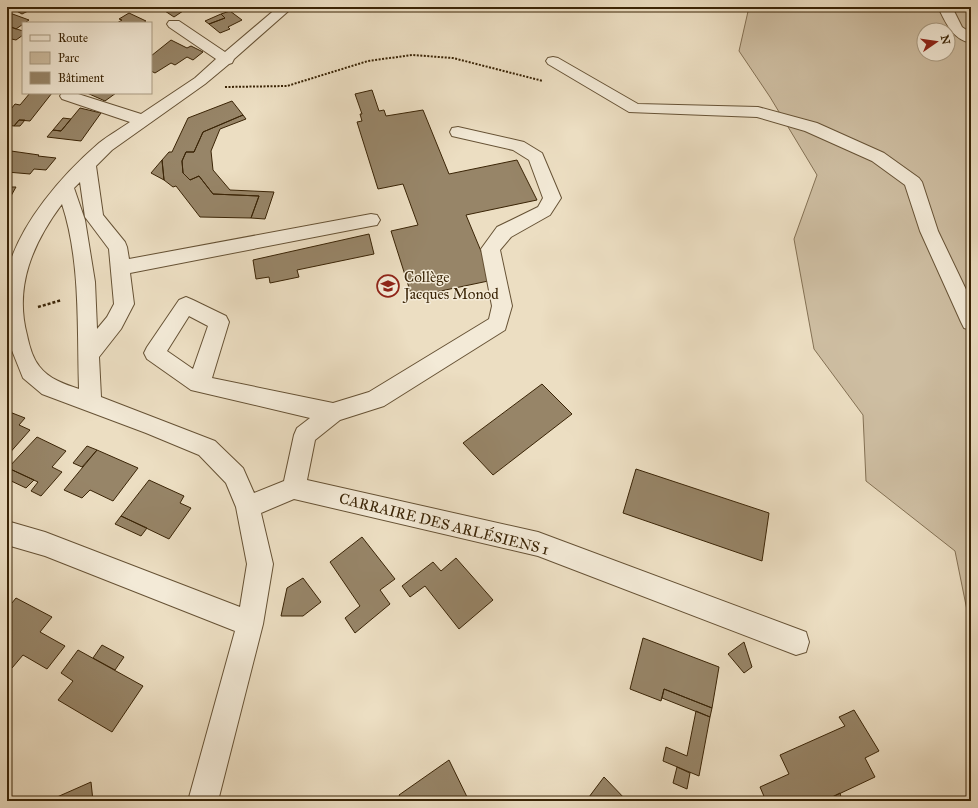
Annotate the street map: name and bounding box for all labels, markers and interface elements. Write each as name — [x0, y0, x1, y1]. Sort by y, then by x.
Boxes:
legend — [22, 22, 152, 94]
north arrow — [916, 22, 956, 62]
text: Route — [58, 31, 88, 45]
text: N — [938, 34, 953, 47]
text: Parc — [58, 51, 79, 65]
text: Bâtiment — [58, 71, 105, 85]
place label: Collège Jacques Monod — [402, 268, 499, 304]
school or university icon: Collège Jacques Monod — [375, 273, 401, 299]
street label: CARRAIRE DES ARLÉSIENS 1 — [337, 488, 551, 559]

